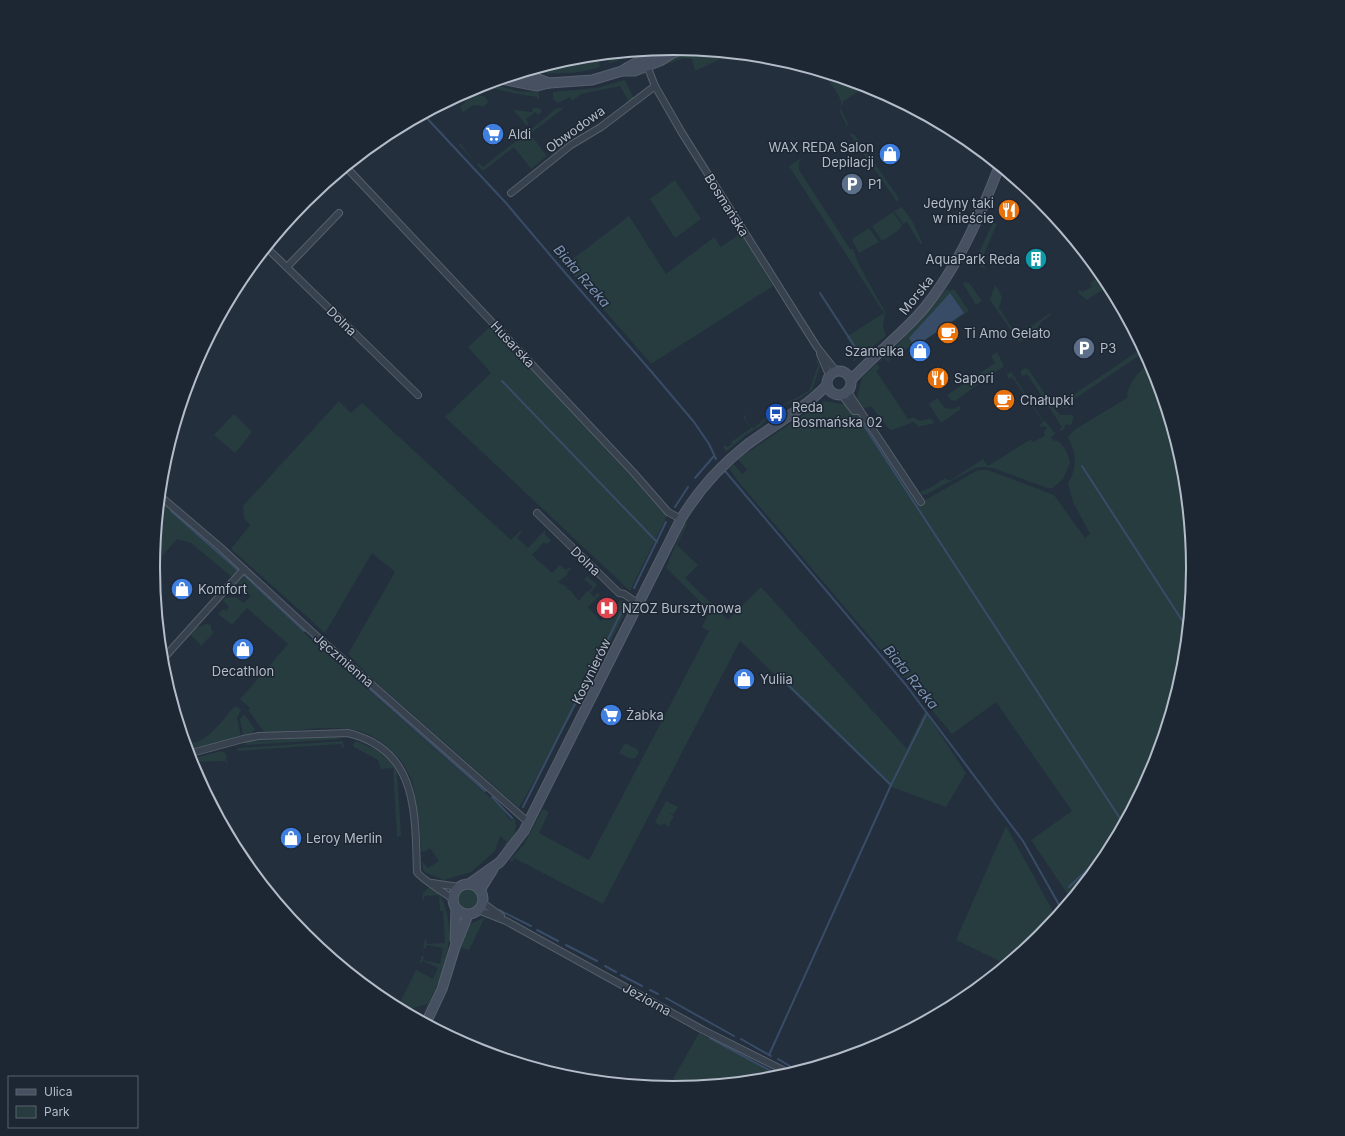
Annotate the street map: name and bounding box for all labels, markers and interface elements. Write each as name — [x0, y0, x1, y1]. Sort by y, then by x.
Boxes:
street label: Obwodowa — [542, 102, 608, 156]
supermarket icon: Aldi — [480, 121, 506, 147]
place label: Aldi — [508, 126, 531, 142]
place label: WAX REDA Salon Depilacji — [768, 139, 874, 170]
shop icon: WAX REDA Salon Depilacji — [877, 141, 903, 167]
street label: Bosmańska — [701, 171, 753, 239]
parking icon: P1 — [839, 171, 865, 197]
place label: P1 — [868, 176, 882, 192]
place label: Jedyny taki w mieście — [923, 195, 994, 226]
restaurant icon: Jedyny taki w mieście — [996, 197, 1022, 223]
water label: Biała Rzeka — [550, 241, 615, 311]
building icon: AquaPark Reda — [1023, 246, 1049, 272]
place label: AquaPark Reda — [926, 251, 1020, 267]
street label: Morska — [895, 272, 937, 318]
street label: Dolna — [324, 303, 360, 339]
street label: Husarska — [487, 317, 539, 371]
cafe icon: Ti Amo Gelato — [935, 320, 961, 346]
place label: Ti Amo Gelato — [964, 325, 1051, 341]
parking icon: P3 — [1071, 335, 1097, 361]
shop icon: Szamelka — [907, 338, 933, 364]
place label: P3 — [1100, 340, 1116, 356]
place label: Szamelka — [845, 343, 904, 359]
restaurant icon: Sapori — [925, 365, 951, 391]
place label: Sapori — [954, 370, 994, 386]
cafe icon: Chałupki — [991, 387, 1017, 413]
place label: Chałupki — [1020, 392, 1074, 408]
place label: Reda Bosmańska 02 — [792, 399, 883, 430]
bus stop icon: Reda Bosmańska 02 — [763, 401, 789, 427]
street label: Dolna — [568, 543, 604, 579]
shop icon: Komfort — [169, 576, 195, 602]
place label: Komfort — [198, 581, 247, 597]
hospital icon: NZOZ Bursztynowa — [594, 595, 620, 621]
place label: NZOZ Bursztynowa — [622, 600, 741, 616]
street label: Jęczmienna — [311, 630, 377, 690]
street label: Kosynierów — [568, 635, 614, 707]
shop icon: Decathlon — [230, 636, 256, 662]
water label: Biała Rzeka — [880, 641, 943, 713]
place label: Decathlon — [212, 663, 274, 679]
shop icon: Yuliia — [731, 666, 757, 692]
place label: Yuliia — [760, 671, 793, 687]
supermarket icon: Żabka — [598, 702, 624, 728]
place label: Żabka — [626, 707, 664, 723]
shop icon: Leroy Merlin — [278, 825, 304, 851]
place label: Leroy Merlin — [306, 830, 383, 846]
street label: Jeziorna — [620, 979, 674, 1019]
legend — [8, 1076, 138, 1128]
text: Ulica — [44, 1084, 72, 1099]
text: Park — [44, 1104, 70, 1119]

